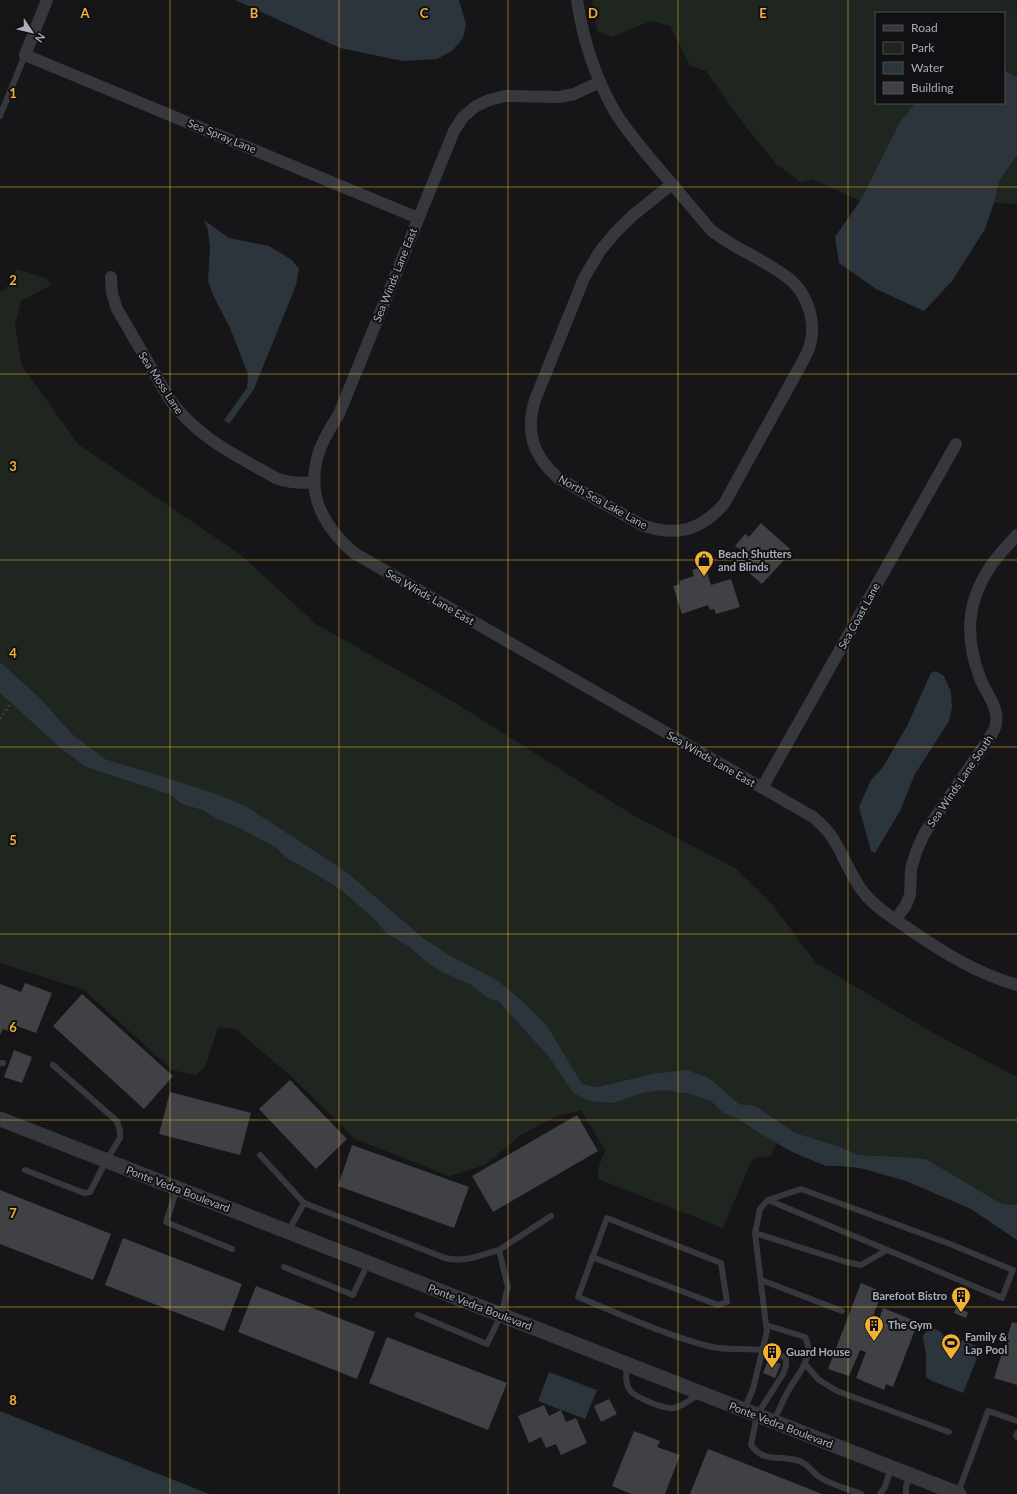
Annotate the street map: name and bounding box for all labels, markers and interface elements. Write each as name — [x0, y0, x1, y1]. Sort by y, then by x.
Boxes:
text: A — [79, 5, 90, 21]
text: B — [250, 5, 259, 21]
text: C — [420, 5, 429, 21]
text: D — [588, 5, 598, 21]
text: E — [759, 5, 767, 21]
north arrow — [12, 12, 52, 52]
legend — [875, 12, 1005, 104]
text: Road — [911, 20, 938, 35]
text: N — [33, 31, 48, 45]
text: Park — [911, 40, 935, 55]
text: Water — [911, 60, 944, 75]
text: Building — [911, 80, 954, 95]
text: 1 — [9, 85, 17, 101]
street label: Sea Spray Lane — [186, 116, 258, 155]
street label: Sea Winds Lane East — [370, 226, 419, 324]
text: 2 — [9, 272, 17, 288]
street label: Sea Moss Lane — [136, 349, 187, 416]
text: 3 — [9, 458, 17, 474]
street label: North Sea Lake Lane — [557, 472, 650, 531]
place label: Beach Shutters and Blinds — [718, 547, 792, 573]
shop icon: Beach Shutters and Blinds — [693, 549, 715, 577]
street label: Sea Winds Lane East — [384, 566, 477, 627]
street label: Sea Coast Lane — [835, 580, 882, 651]
text: 4 — [9, 645, 17, 661]
street label: Sea Winds Lane East — [665, 728, 758, 789]
street label: Sea Winds Lane South — [924, 732, 995, 829]
text: 5 — [9, 832, 17, 848]
text: 6 — [9, 1019, 17, 1035]
street label: Ponte Vedra Boulevard — [124, 1163, 232, 1214]
text: 7 — [9, 1205, 17, 1221]
street label: Ponte Vedra Boulevard — [426, 1281, 534, 1332]
building icon: Barefoot Bistro — [950, 1285, 972, 1313]
place label: Barefoot Bistro — [872, 1289, 947, 1302]
building icon: The Gym — [863, 1314, 885, 1342]
place label: The Gym — [888, 1318, 932, 1331]
place label: Family & Lap Pool — [965, 1330, 1007, 1356]
sports icon: Family & Lap Pool — [940, 1332, 962, 1360]
building icon: Guard House — [761, 1341, 783, 1369]
place label: Guard House — [786, 1345, 850, 1358]
text: 8 — [9, 1392, 17, 1408]
street label: Ponte Vedra Boulevard — [727, 1399, 835, 1450]

